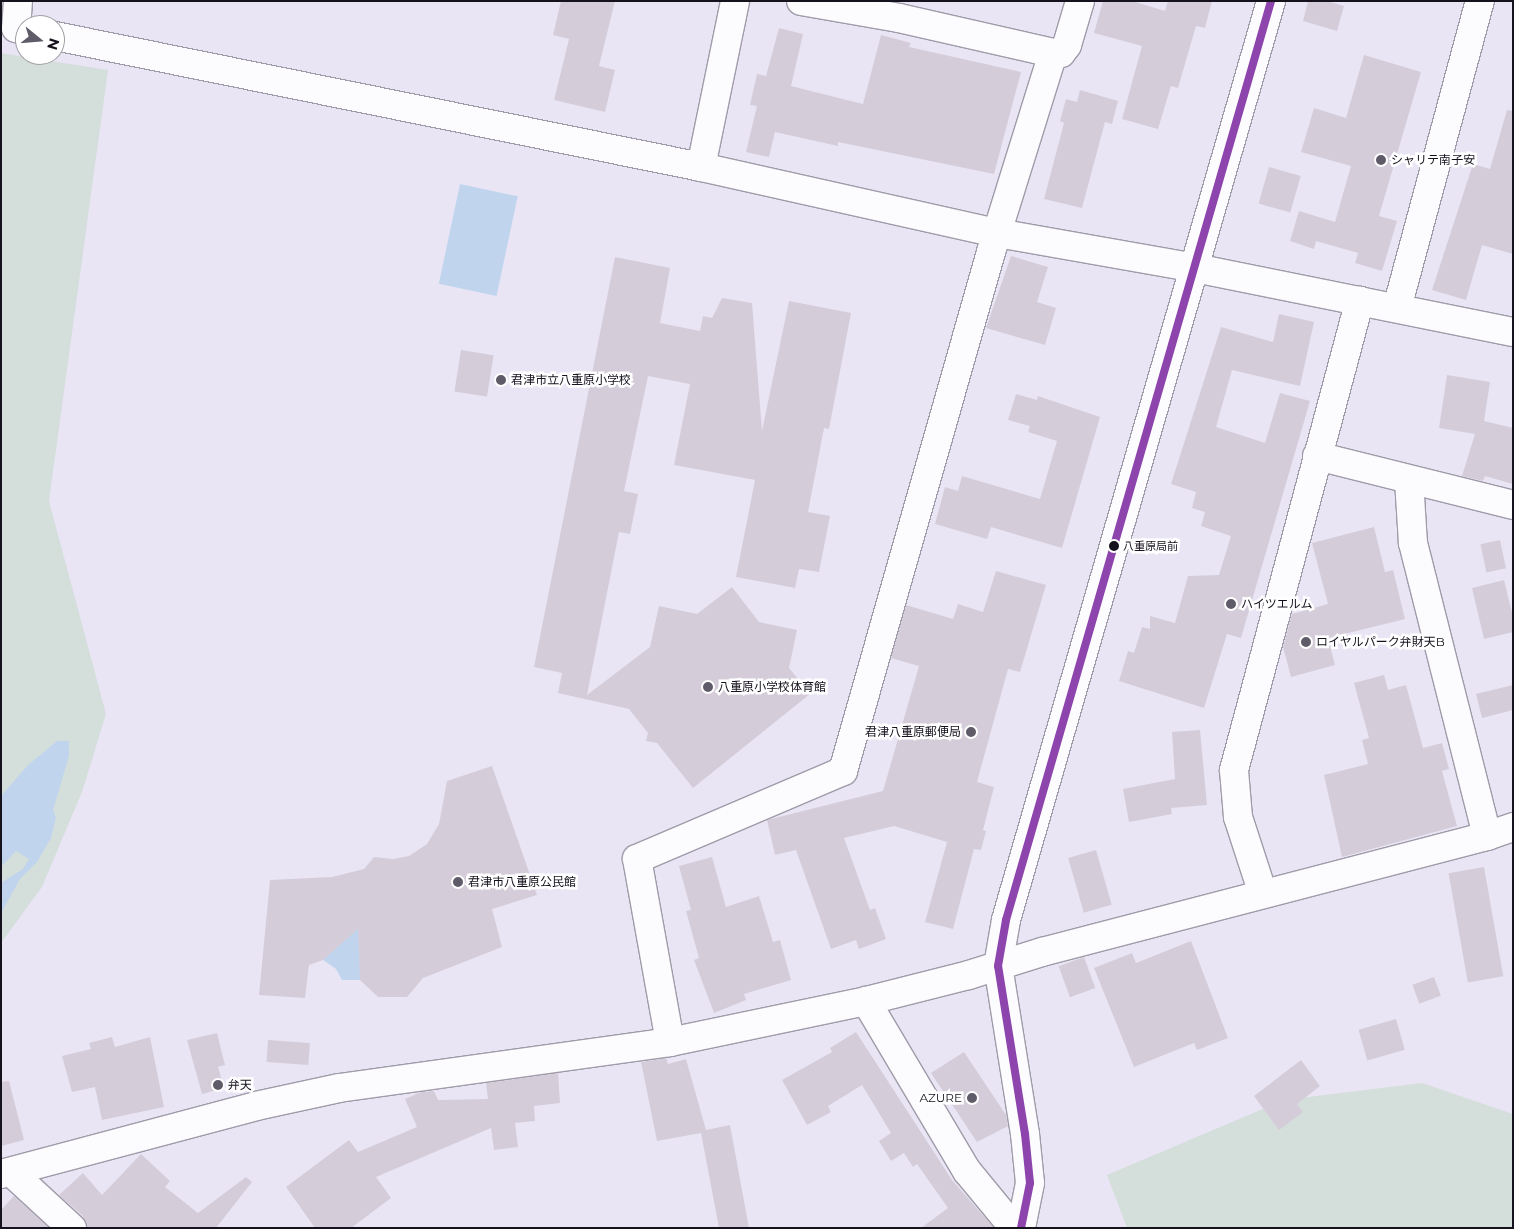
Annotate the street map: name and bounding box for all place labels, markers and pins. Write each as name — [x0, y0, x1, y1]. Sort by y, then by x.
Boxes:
place label: シャリテ南子安 — [1391, 153, 1475, 167]
marker: シャリテ南子安 — [1375, 154, 1387, 166]
place label: 君津市立八重原小学校 — [511, 373, 631, 387]
marker: 君津市立八重原小学校 — [495, 374, 507, 386]
place label: 八重原局前 — [1123, 539, 1178, 553]
marker: 八重原局前 — [1109, 541, 1119, 551]
place label: ハイツエルム — [1241, 597, 1313, 611]
marker: ハイツエルム — [1225, 598, 1237, 610]
place label: ロイヤルパーク弁財天B — [1316, 635, 1445, 649]
marker: ロイヤルパーク弁財天B — [1300, 636, 1312, 648]
place label: 八重原小学校体育館 — [718, 680, 826, 694]
marker: 八重原小学校体育館 — [702, 681, 714, 693]
place label: 君津八重原郵便局 — [865, 725, 961, 739]
marker: 君津八重原郵便局 — [965, 726, 977, 738]
place label: 君津市八重原公民館 — [468, 875, 576, 889]
marker: 君津市八重原公民館 — [452, 876, 464, 888]
place label: 弁天 — [228, 1078, 252, 1092]
marker: 弁天 — [212, 1079, 224, 1091]
place label: AZURE — [919, 1091, 962, 1105]
marker: AZURE — [966, 1092, 978, 1104]

